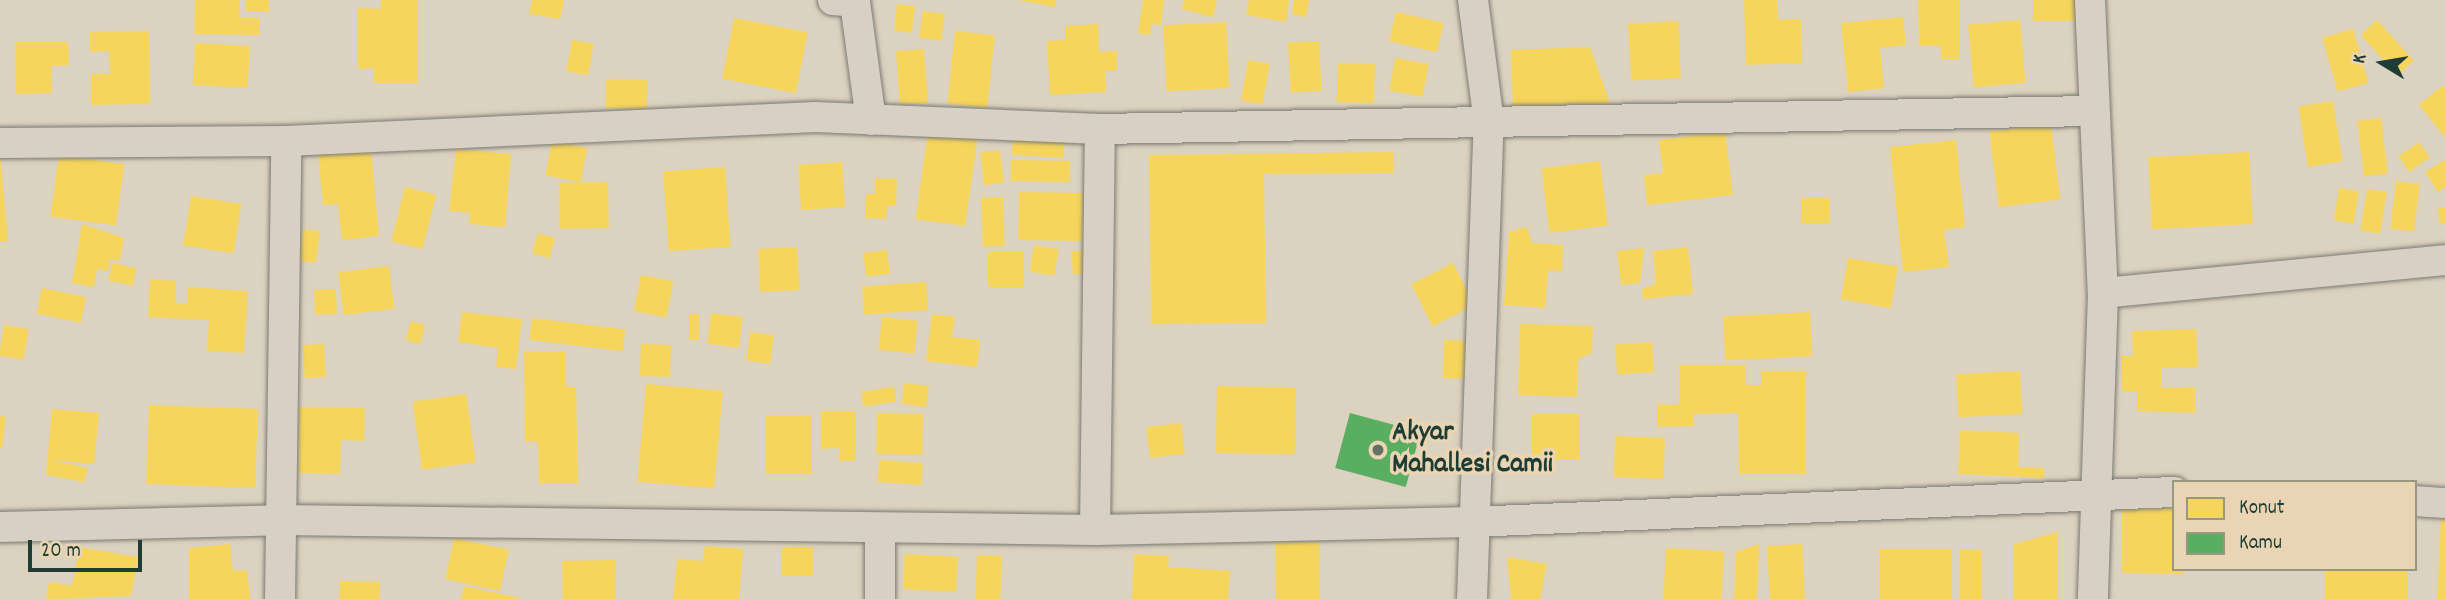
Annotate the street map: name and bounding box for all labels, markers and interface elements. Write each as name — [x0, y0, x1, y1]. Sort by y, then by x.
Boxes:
north arrow — [2347, 28, 2417, 98]
text: K — [2347, 52, 2375, 66]
place label: Akyar Mahallesi Camii — [1392, 417, 1553, 483]
marker: Akyar Mahallesi Camii — [1370, 442, 1386, 458]
legend — [2172, 480, 2417, 571]
text: Konut — [2239, 494, 2285, 524]
scale bar — [32, 526, 145, 570]
text: Kamu — [2239, 529, 2282, 559]
text: 20 m — [41, 537, 81, 567]

